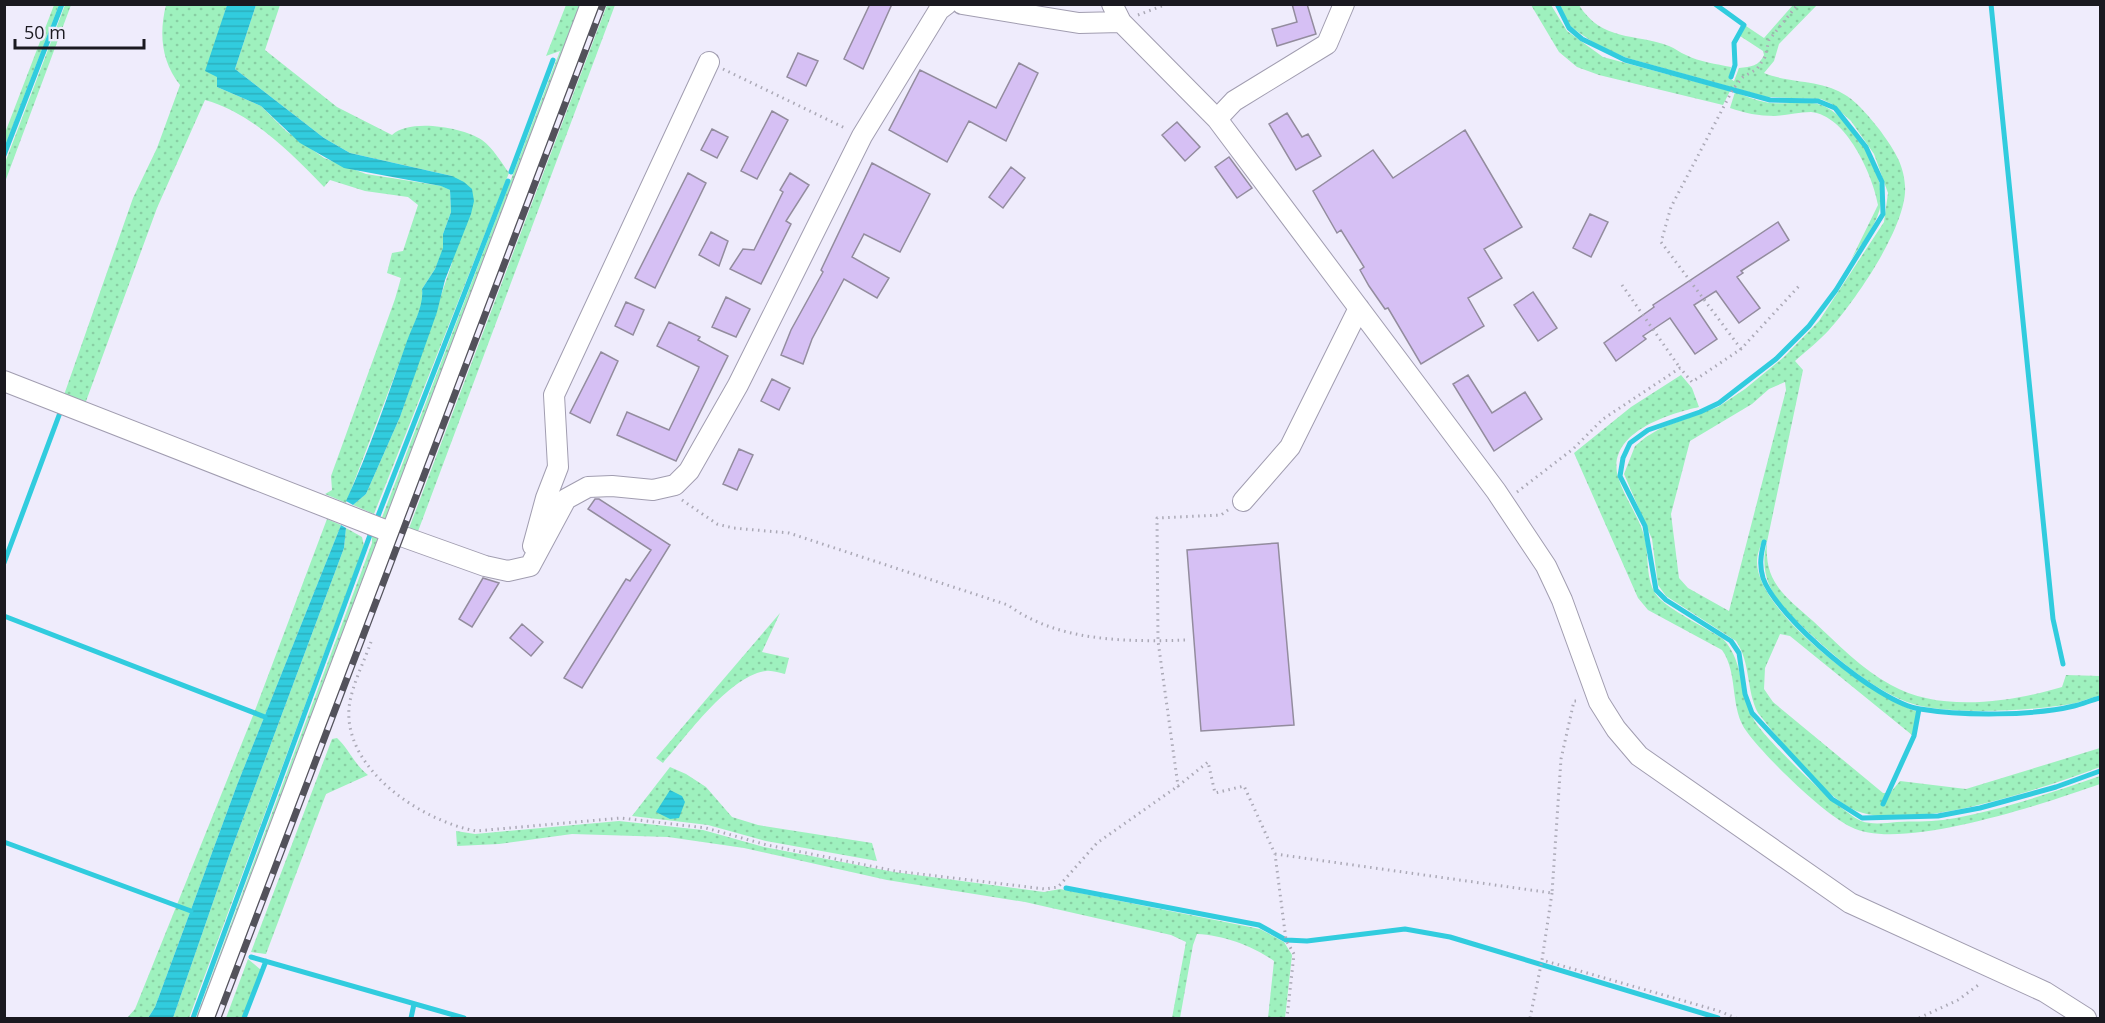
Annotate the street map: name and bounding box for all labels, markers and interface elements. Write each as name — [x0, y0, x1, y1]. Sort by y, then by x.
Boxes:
scale bar — [15, 12, 144, 50]
text: 50 m — [24, 20, 66, 44]

